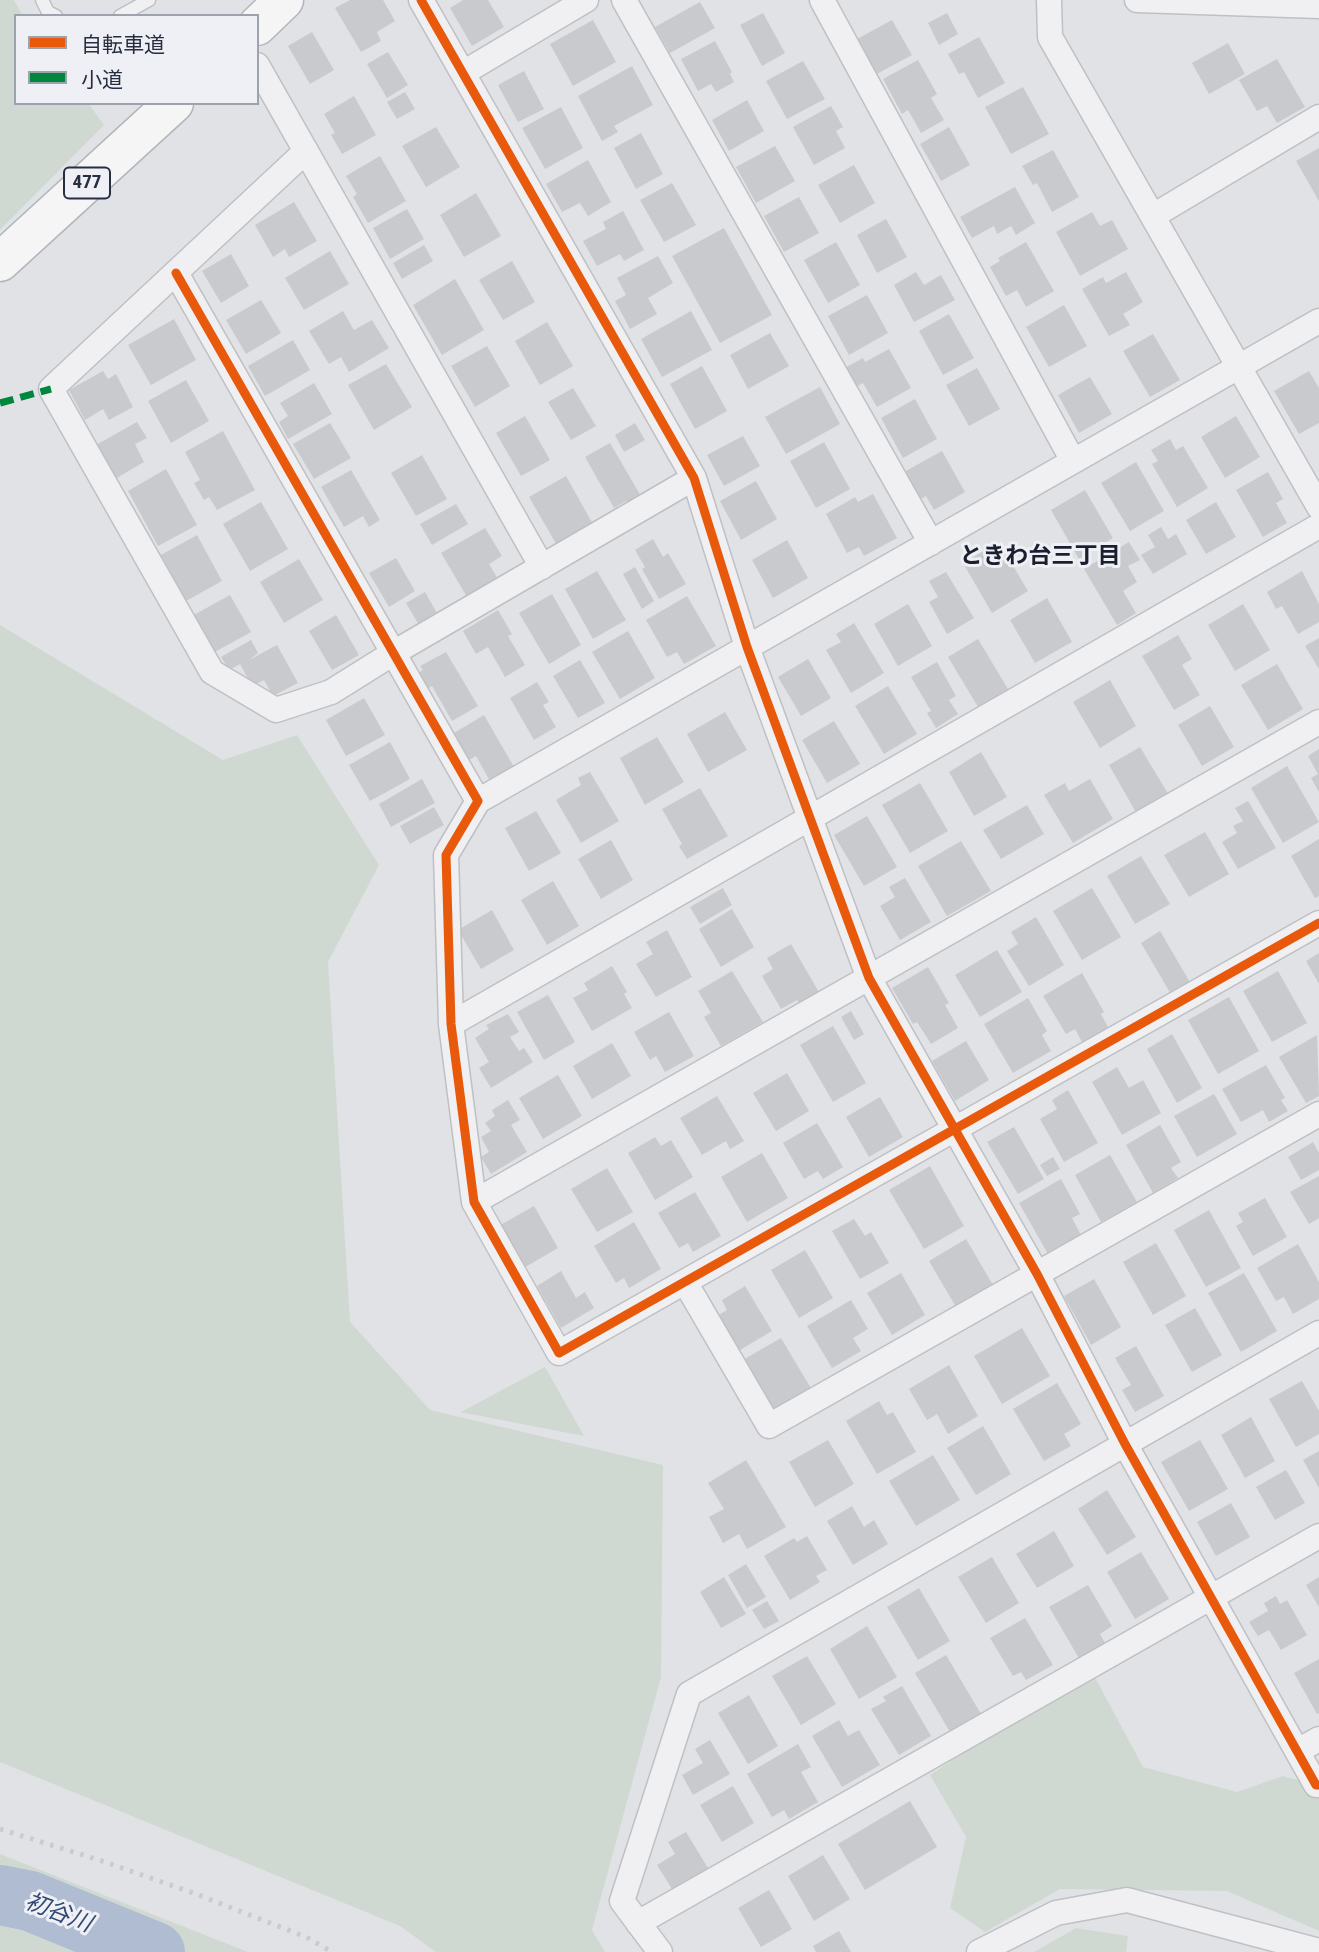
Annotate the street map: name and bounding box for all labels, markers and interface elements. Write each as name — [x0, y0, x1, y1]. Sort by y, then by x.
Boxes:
legend — [14, 14, 259, 105]
text: 自転車道 — [81, 33, 165, 57]
text: 小道 — [81, 68, 123, 92]
road number: 477 — [64, 168, 110, 198]
district label: ときわ台三丁目 — [960, 543, 1120, 571]
water label: 初谷川 — [21, 1889, 95, 1939]

